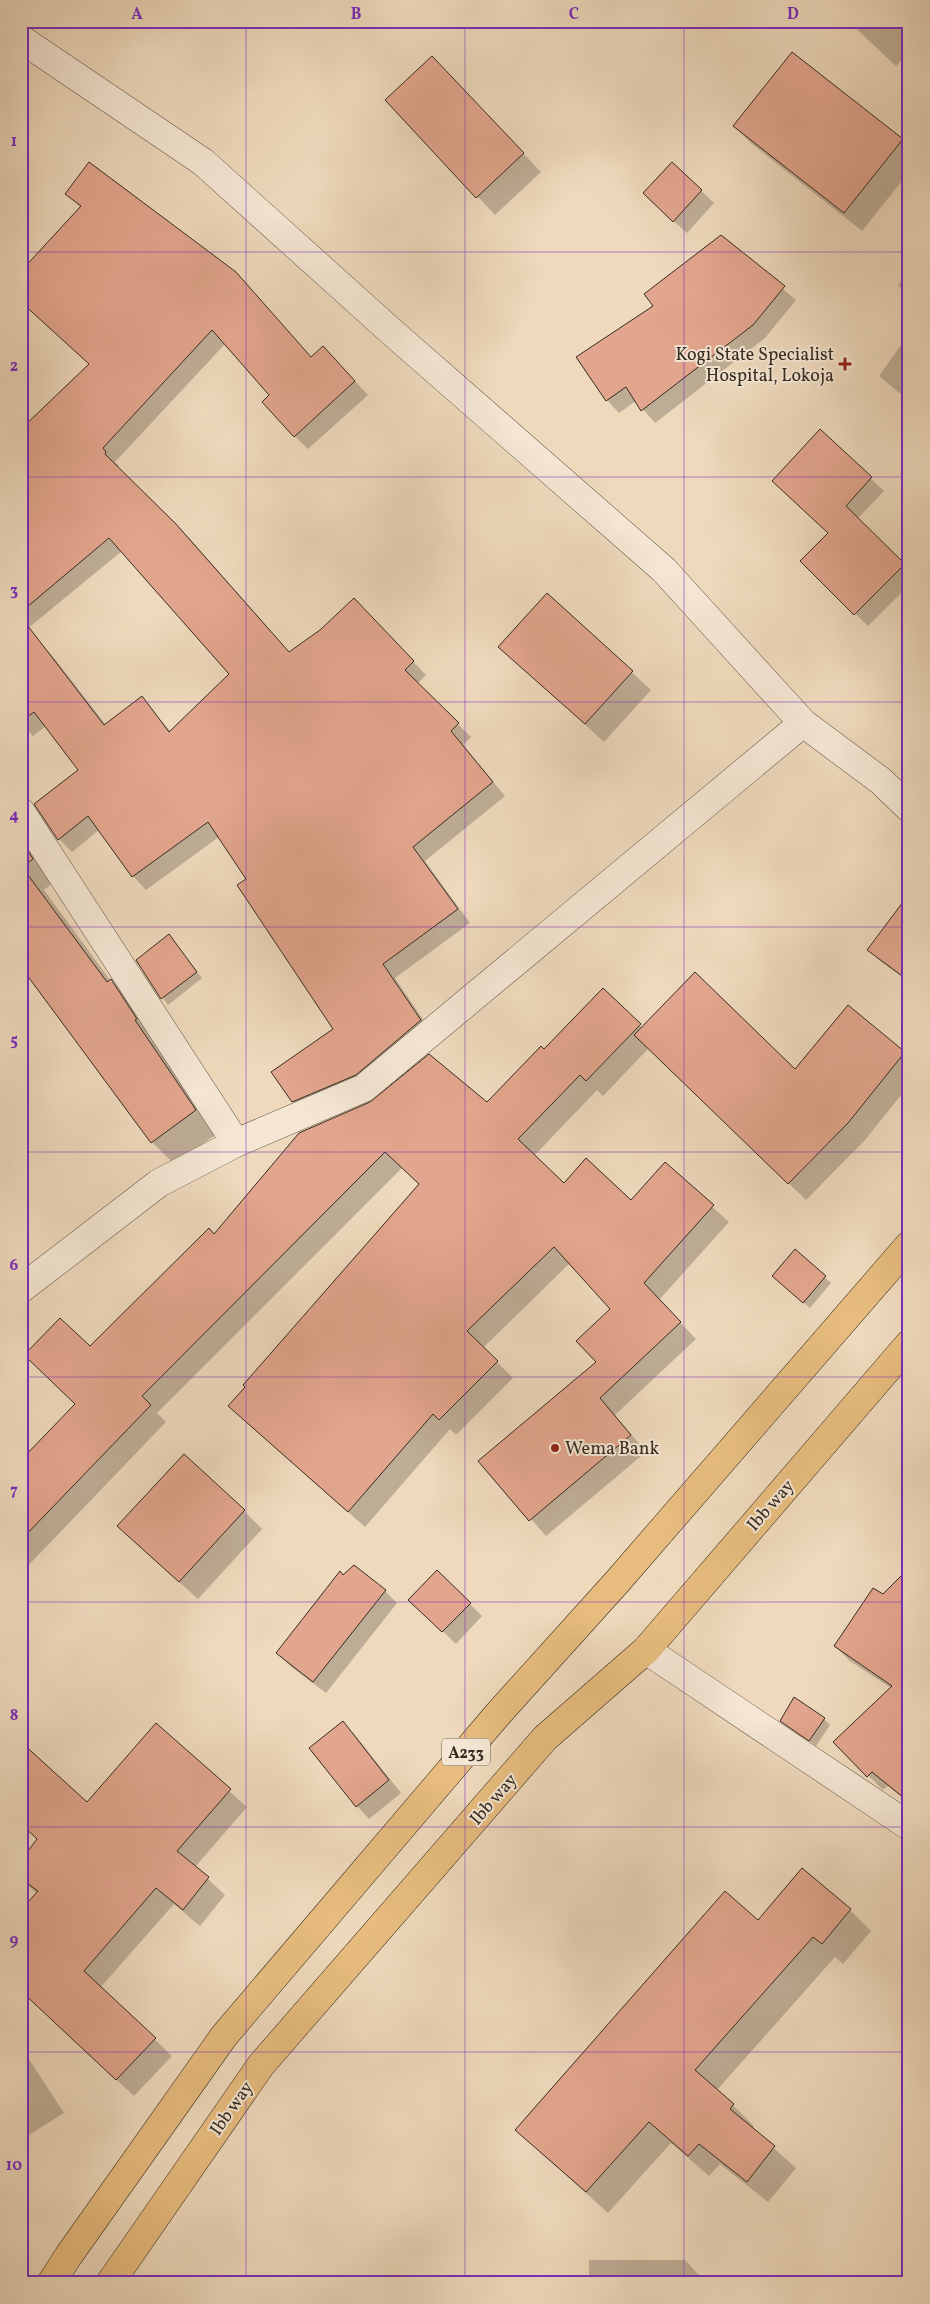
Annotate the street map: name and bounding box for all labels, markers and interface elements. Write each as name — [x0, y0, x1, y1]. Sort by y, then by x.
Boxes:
text: A — [131, 4, 143, 26]
text: B — [351, 4, 362, 26]
text: C — [569, 4, 579, 26]
text: D — [787, 4, 799, 26]
text: 1 — [11, 131, 17, 153]
place label: Kogi State Specialist Hospital, Lokoja — [675, 343, 834, 389]
text: 2 — [10, 356, 18, 378]
marker: Kogi State Specialist Hospital, Lokoja — [838, 357, 852, 371]
text: 3 — [10, 580, 18, 602]
text: 4 — [9, 805, 19, 827]
text: 5 — [10, 1030, 18, 1052]
text: 6 — [10, 1255, 19, 1277]
place label: Wema Bank — [565, 1437, 660, 1462]
marker: Wema Bank — [549, 1442, 561, 1454]
street label: Ibb way — [742, 1475, 801, 1537]
text: 7 — [10, 1480, 18, 1502]
text: 8 — [10, 1705, 18, 1727]
road number: A233 — [442, 1738, 490, 1765]
street label: Ibb way — [465, 1769, 524, 1831]
text: 9 — [10, 1930, 19, 1952]
street label: Ibb way — [204, 2076, 260, 2141]
text: 10 — [6, 2155, 22, 2177]

